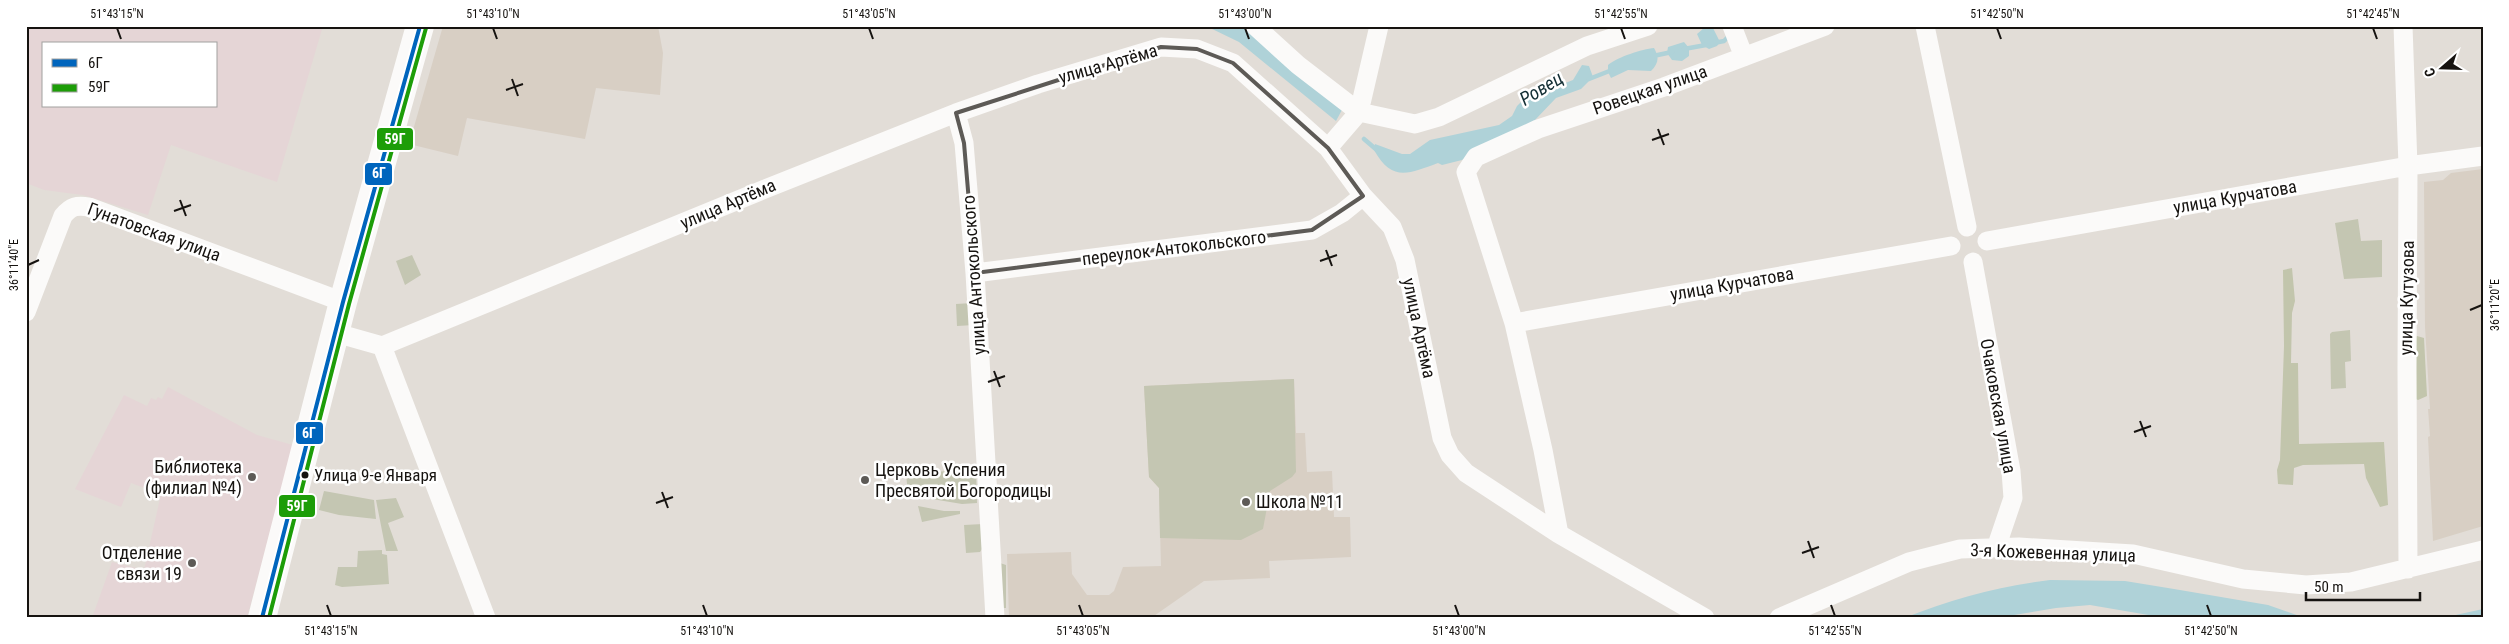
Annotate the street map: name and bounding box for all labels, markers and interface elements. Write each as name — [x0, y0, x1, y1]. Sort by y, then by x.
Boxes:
text: 51°43'15"N — [90, 7, 144, 21]
text: 51°43'10"N — [466, 7, 520, 21]
text: 51°43'05"N — [842, 7, 896, 21]
text: 51°43'00"N — [1218, 7, 1272, 21]
text: 51°42'55"N — [1594, 7, 1648, 21]
text: 51°42'50"N — [1970, 7, 2024, 21]
text: 51°42'45"N — [2346, 7, 2400, 21]
street label: улица Артёма — [1056, 39, 1160, 88]
legend — [42, 42, 218, 108]
north arrow — [2416, 42, 2466, 92]
text: 6Г — [88, 54, 103, 72]
street label: Ровецкая улица — [1590, 60, 1710, 119]
water label: Ровец — [1515, 66, 1567, 111]
text: С — [2421, 66, 2439, 79]
text: 59Г — [88, 78, 110, 96]
line badge: 59Г — [376, 127, 414, 151]
text: 59Г — [385, 131, 406, 147]
line badge: 6Г — [364, 162, 393, 186]
text: 6Г — [372, 165, 386, 181]
street label: улица Артёма — [677, 174, 779, 233]
street label: улица Курчатова — [2172, 175, 2298, 218]
street label: улица Антокольского — [957, 194, 990, 356]
street label: Гунатовская улица — [85, 198, 224, 265]
street label: переулок Антокольского — [1081, 226, 1267, 269]
text: 36°11'40"E — [7, 239, 21, 291]
street label: улица Кутузова — [2395, 240, 2418, 356]
street label: улица Курчатова — [1669, 262, 1795, 305]
street label: улица Артёма — [1399, 276, 1440, 380]
text: 36°11'20"E — [2488, 279, 2502, 331]
street label: Очаковская улица — [1976, 337, 2021, 475]
line badge: 6Г — [295, 421, 324, 445]
text: 6Г — [302, 425, 316, 441]
place label: Библиотека (филиал №4) — [145, 456, 242, 499]
place label: Церковь Успения Пресвятой Богородицы — [875, 459, 1051, 501]
place label: Улица 9-е Января — [314, 465, 437, 485]
marker: Улица 9-е Января — [300, 470, 310, 480]
marker: Библиотека (филиал №4) — [246, 471, 258, 483]
marker: Церковь Успения Пресвятой Богородицы — [859, 474, 871, 486]
place label: Школа №11 — [1256, 491, 1344, 512]
line badge: 59Г — [278, 494, 316, 518]
marker: Школа №11 — [1240, 496, 1252, 508]
text: 59Г — [287, 498, 308, 514]
street label: 3-я Кожевенная улица — [1970, 539, 2136, 566]
place label: Отделение связи 19 — [102, 542, 182, 584]
marker: Отделение связи 19 — [186, 557, 198, 569]
scale bar — [2306, 569, 2420, 601]
text: 50 m — [2314, 578, 2344, 596]
text: 51°43'15"N — [304, 624, 358, 638]
text: 51°43'10"N — [680, 624, 734, 638]
text: 51°43'05"N — [1056, 624, 1110, 638]
text: 51°43'00"N — [1432, 624, 1486, 638]
text: 51°42'55"N — [1808, 624, 1862, 638]
text: 51°42'50"N — [2184, 624, 2238, 638]

